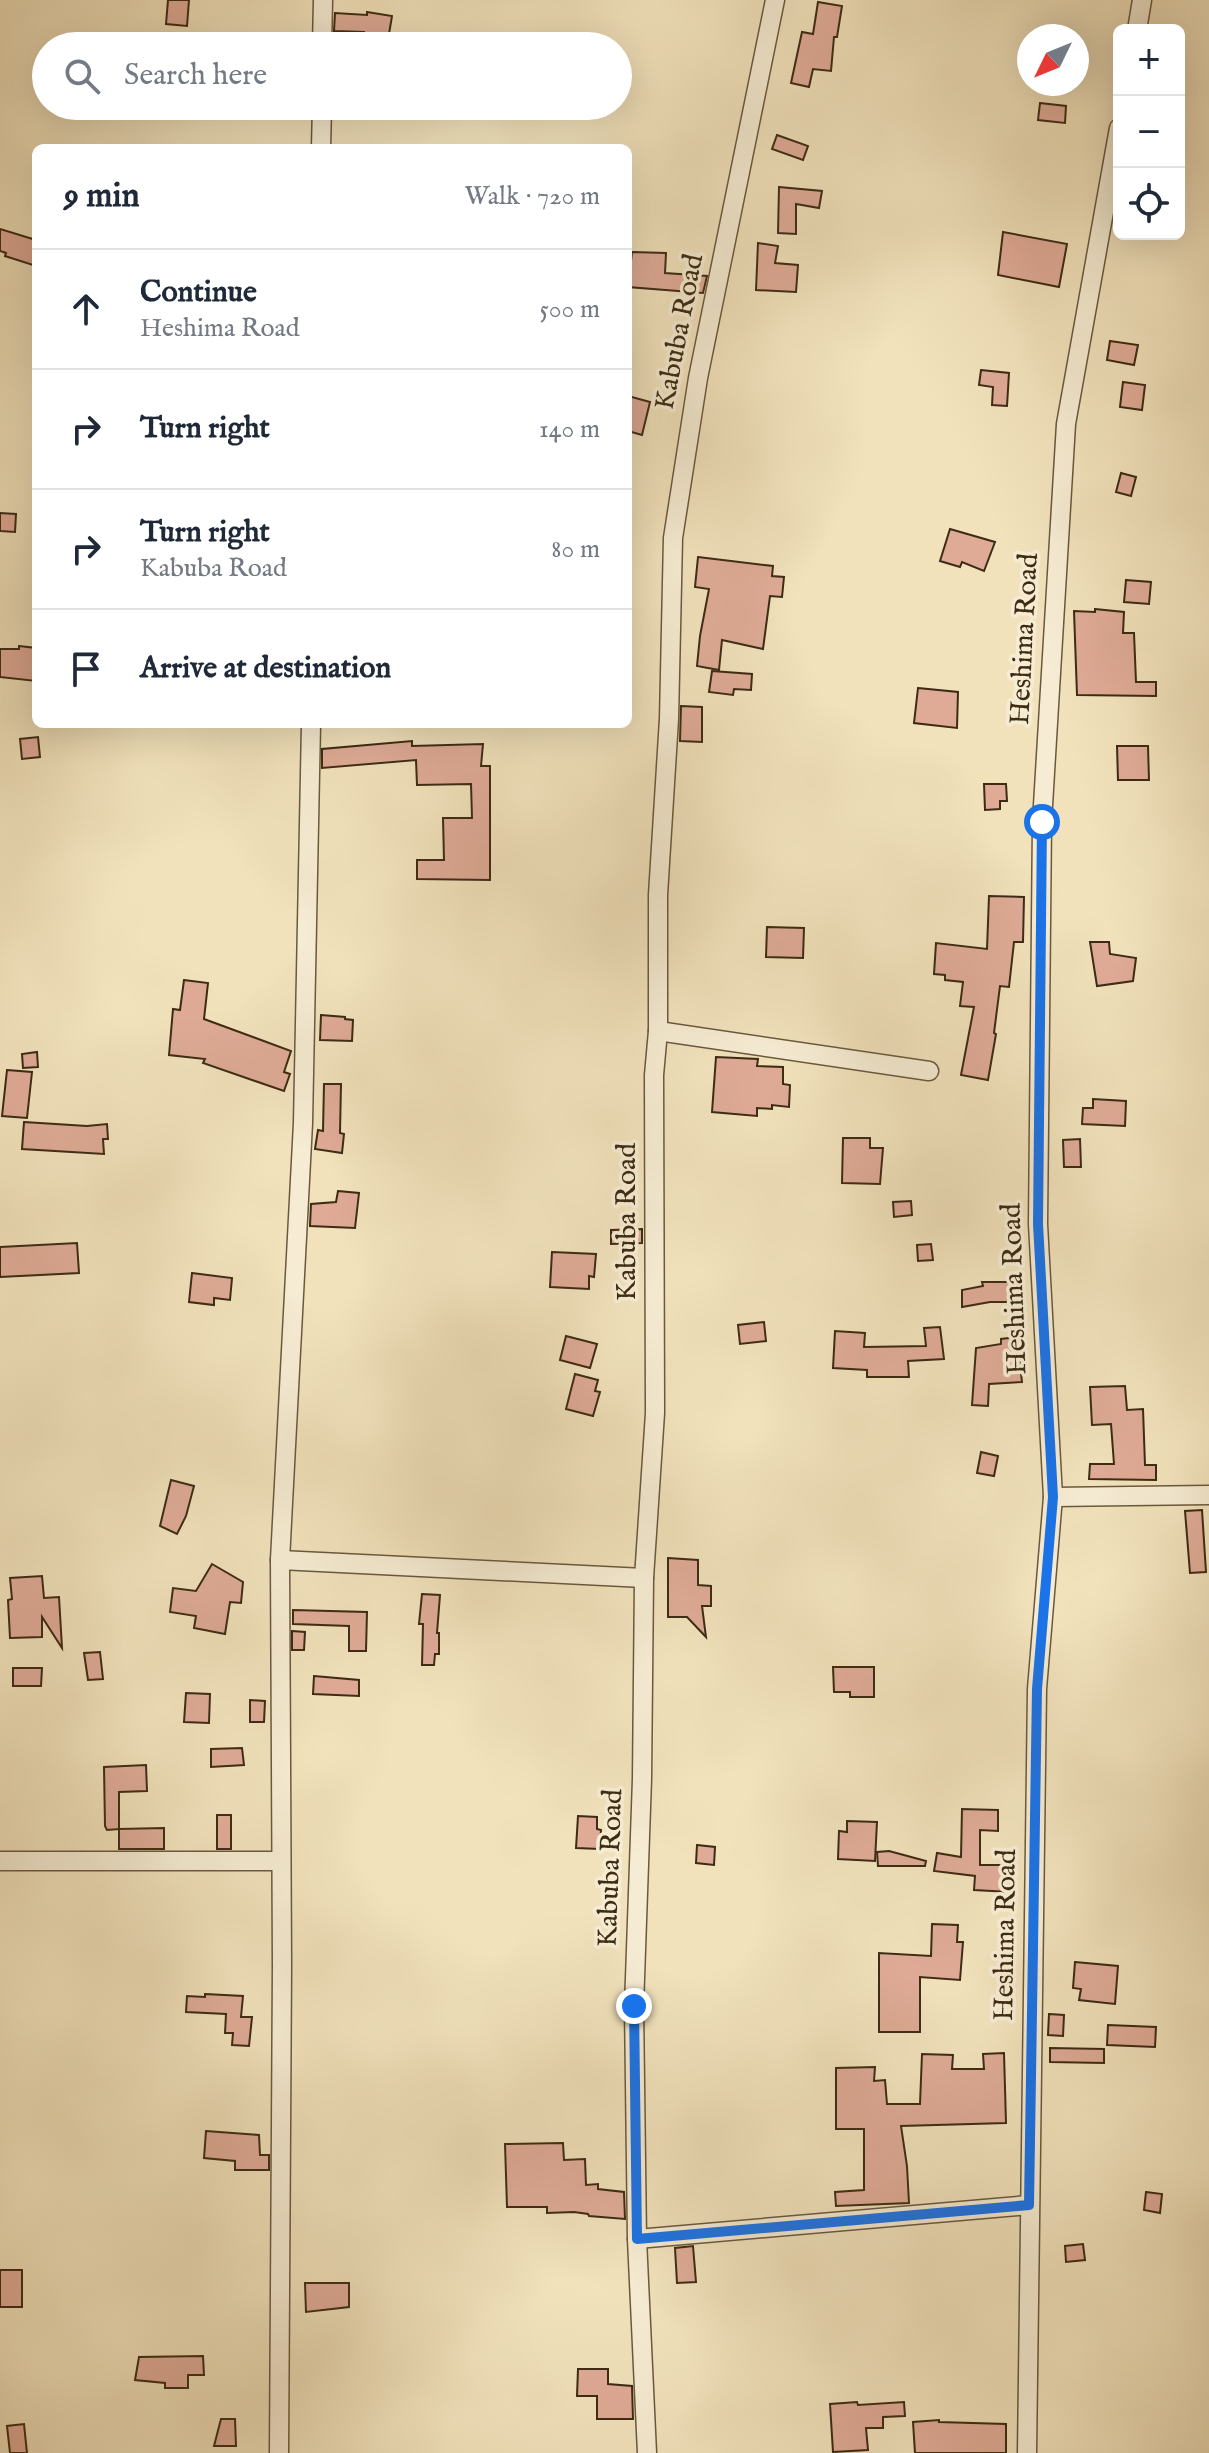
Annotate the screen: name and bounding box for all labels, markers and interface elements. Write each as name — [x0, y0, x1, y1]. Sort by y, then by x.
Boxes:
north arrow — [1017, 24, 1089, 96]
map controls — [1113, 24, 1185, 240]
button: + — [1113, 24, 1185, 96]
search box — [32, 32, 632, 120]
icon: search — [60, 54, 104, 98]
text: Search here — [124, 57, 267, 95]
button: − — [1113, 96, 1185, 168]
button: locate — [1113, 168, 1185, 240]
text: 9 min — [64, 175, 140, 218]
text: Walk · 720 m — [465, 180, 600, 213]
street label: Kabuba Road — [648, 251, 712, 413]
text: Continue — [140, 274, 257, 312]
icon: ahead — [64, 287, 108, 331]
text: 500 m — [539, 293, 600, 326]
text: Heshima Road — [140, 312, 300, 345]
icon: right — [64, 407, 108, 451]
text: Turn right — [140, 410, 270, 448]
text: 140 m — [539, 413, 600, 446]
text: Turn right — [140, 514, 270, 552]
icon: right — [64, 527, 108, 571]
text: 80 m — [551, 533, 600, 566]
text: Kabuba Road — [140, 552, 287, 585]
street label: Heshima Road — [1003, 552, 1047, 726]
icon: arrive — [64, 647, 108, 691]
text: Arrive at destination — [140, 650, 391, 688]
route start — [1024, 804, 1060, 840]
street label: Kabuba Road — [610, 1143, 645, 1301]
street label: Heshima Road — [995, 1202, 1035, 1376]
street label: Kabuba Road — [591, 1788, 631, 1948]
street label: Heshima Road — [987, 1849, 1025, 2021]
route end — [616, 1988, 652, 2024]

